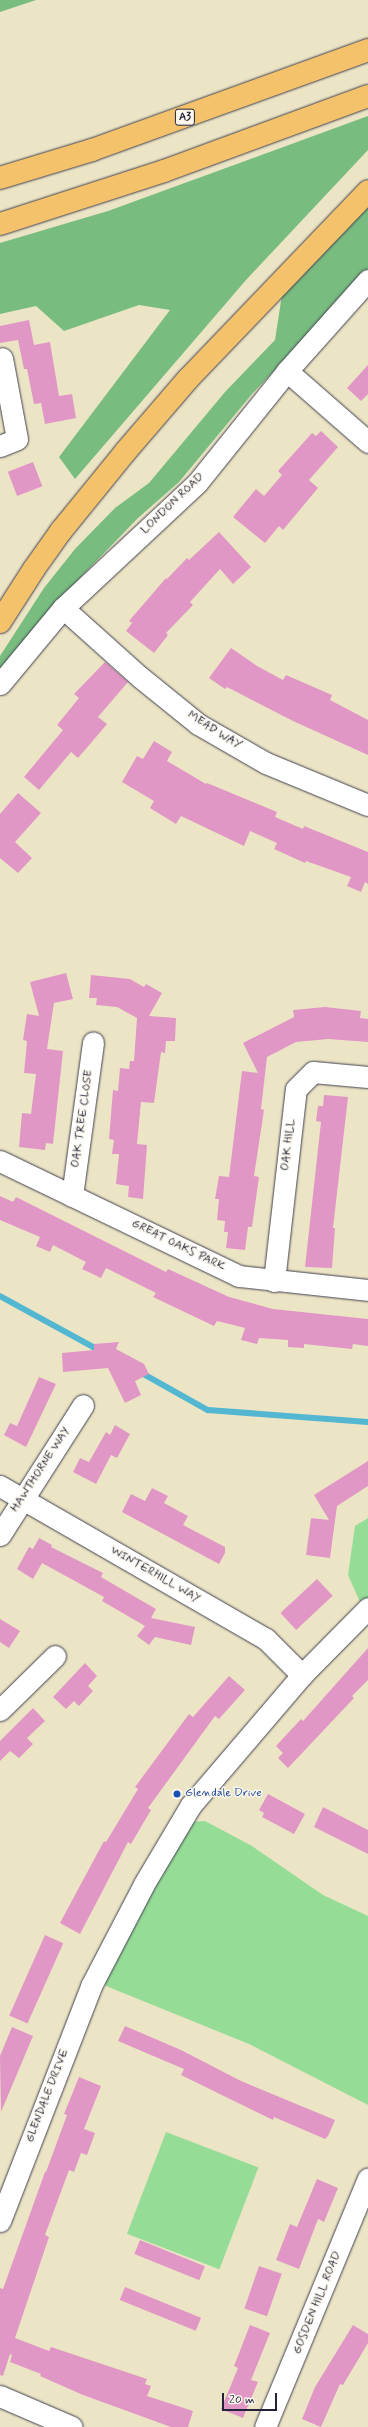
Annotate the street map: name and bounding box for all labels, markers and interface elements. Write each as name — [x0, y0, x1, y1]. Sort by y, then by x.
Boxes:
road number: A3 — [174, 108, 196, 126]
street label: LONDON ROAD — [138, 470, 208, 538]
street label: MEAD WAY — [184, 709, 244, 753]
street label: OAK TREE CLOSE — [69, 1069, 97, 1169]
street label: OAK HILL — [279, 1117, 299, 1173]
street label: GREAT OAKS PARK — [129, 1217, 227, 1275]
street label: HAWTHORNE WAY — [8, 1425, 74, 1515]
street label: WINTERHILL WAY — [107, 1543, 203, 1607]
place label: Glendale Drive — [185, 1787, 261, 1801]
marker: Glendale Drive — [172, 1789, 182, 1799]
street label: GLENDALE DRIVE — [23, 2047, 73, 2145]
street label: GOSDEN HILL ROAD — [290, 2248, 346, 2358]
scale bar — [224, 2385, 279, 2411]
text: 20 m — [229, 2392, 255, 2408]

